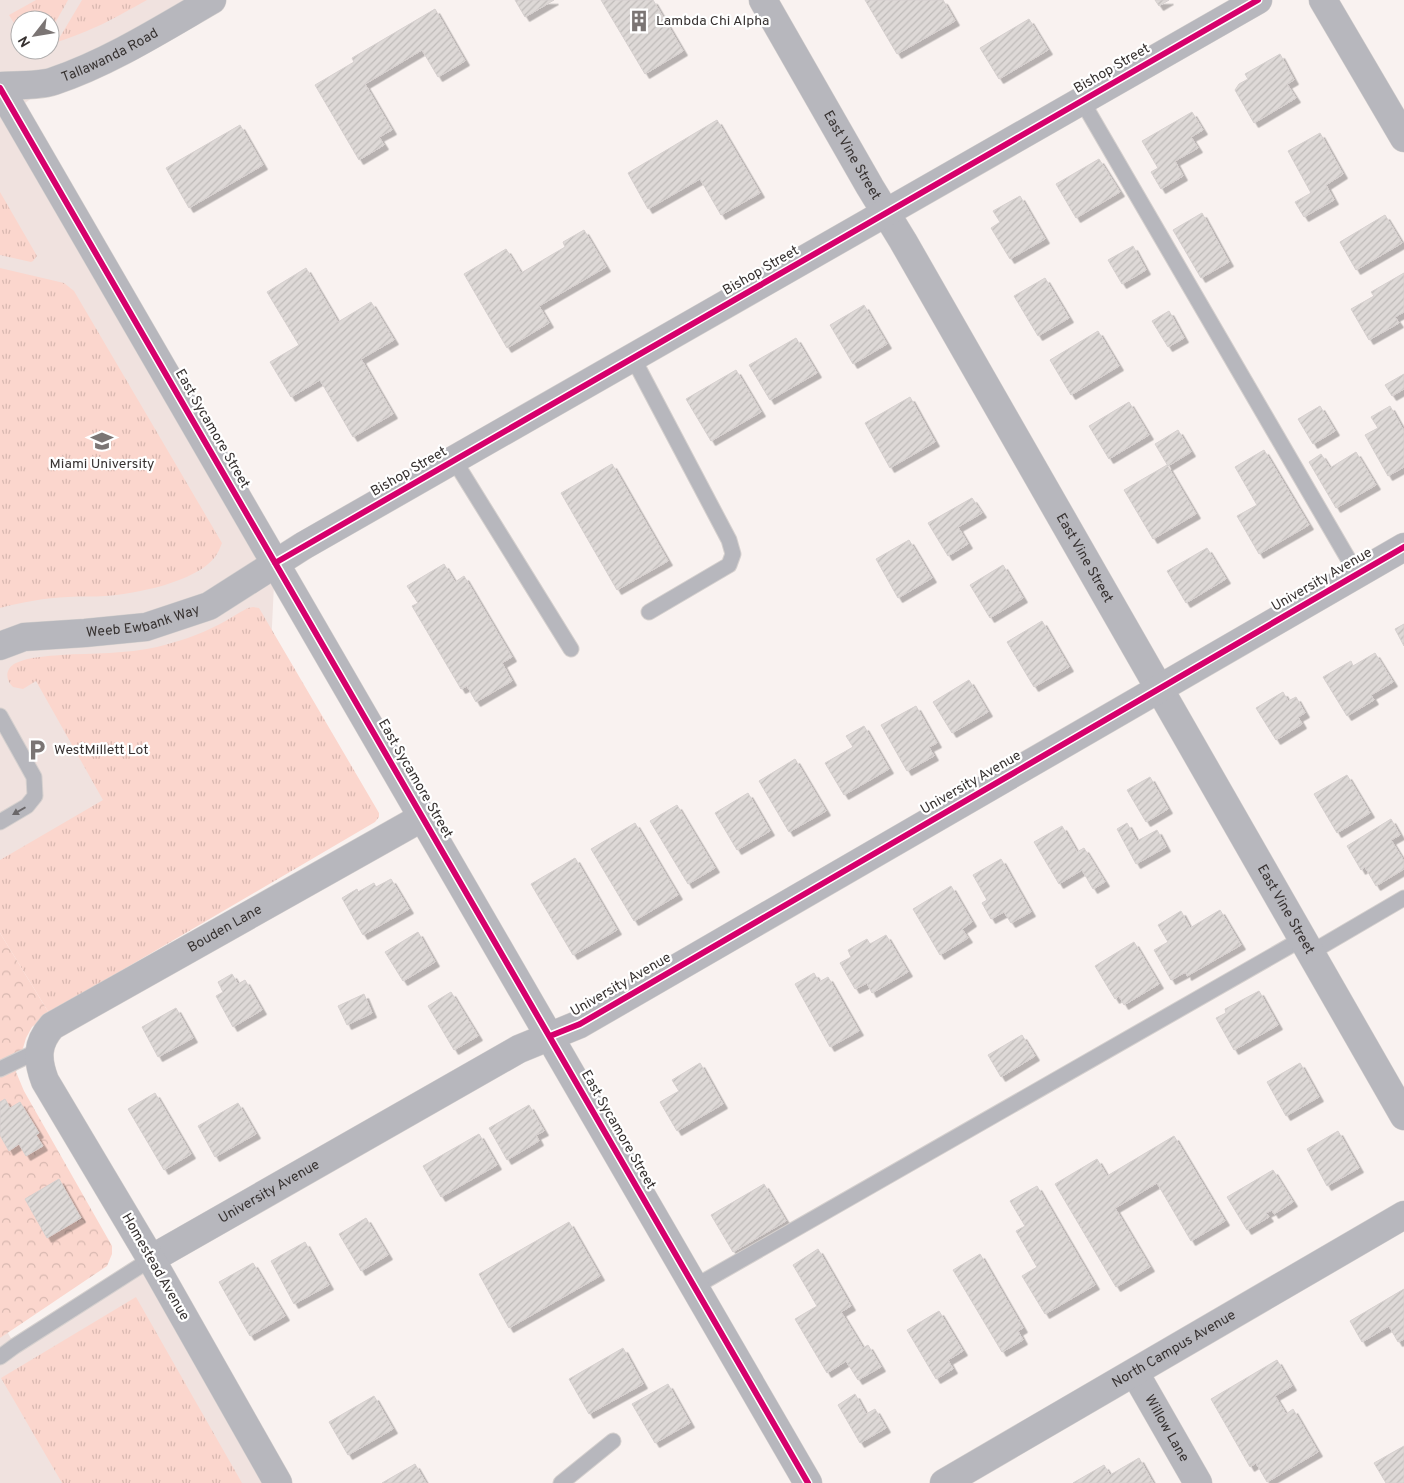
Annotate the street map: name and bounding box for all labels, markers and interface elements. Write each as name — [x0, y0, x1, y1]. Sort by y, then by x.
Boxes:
building icon: Lambda Chi Alpha — [626, 8, 652, 34]
north arrow — [10, 10, 60, 60]
place label: Lambda Chi Alpha — [656, 13, 769, 30]
street label: Tallawanda Road — [59, 25, 161, 86]
text: N — [15, 32, 35, 50]
street label: Bishop Street — [1071, 40, 1153, 98]
street label: East Vine Street — [820, 108, 884, 203]
street label: Bishop Street — [720, 242, 802, 300]
street label: East Sycamore Street — [171, 366, 253, 492]
school or university icon: Miami University — [89, 428, 115, 454]
street label: Bishop Street — [368, 443, 450, 501]
place label: Miami University — [50, 456, 154, 473]
street label: East Vine Street — [1052, 510, 1117, 606]
street label: University Avenue — [1269, 544, 1375, 616]
street label: Weeb Ewbank Way — [85, 601, 202, 641]
street label: East Sycamore Street — [374, 716, 456, 842]
parking icon: WestMillett Lot — [24, 737, 50, 763]
place label: WestMillett Lot — [54, 742, 149, 759]
street label: University Avenue — [918, 747, 1024, 819]
one-way arrow — [13, 806, 26, 815]
street label: East Vine Street — [1253, 862, 1318, 957]
street label: Bouden Lane — [185, 901, 265, 956]
street label: University Avenue — [568, 949, 674, 1021]
street label: East Sycamore Street — [577, 1067, 659, 1193]
street label: University Avenue — [216, 1156, 323, 1227]
street label: Homestead Avenue — [117, 1210, 193, 1324]
street label: North Campus Avenue — [1109, 1306, 1239, 1392]
street label: Willow Lane — [1141, 1392, 1193, 1465]

